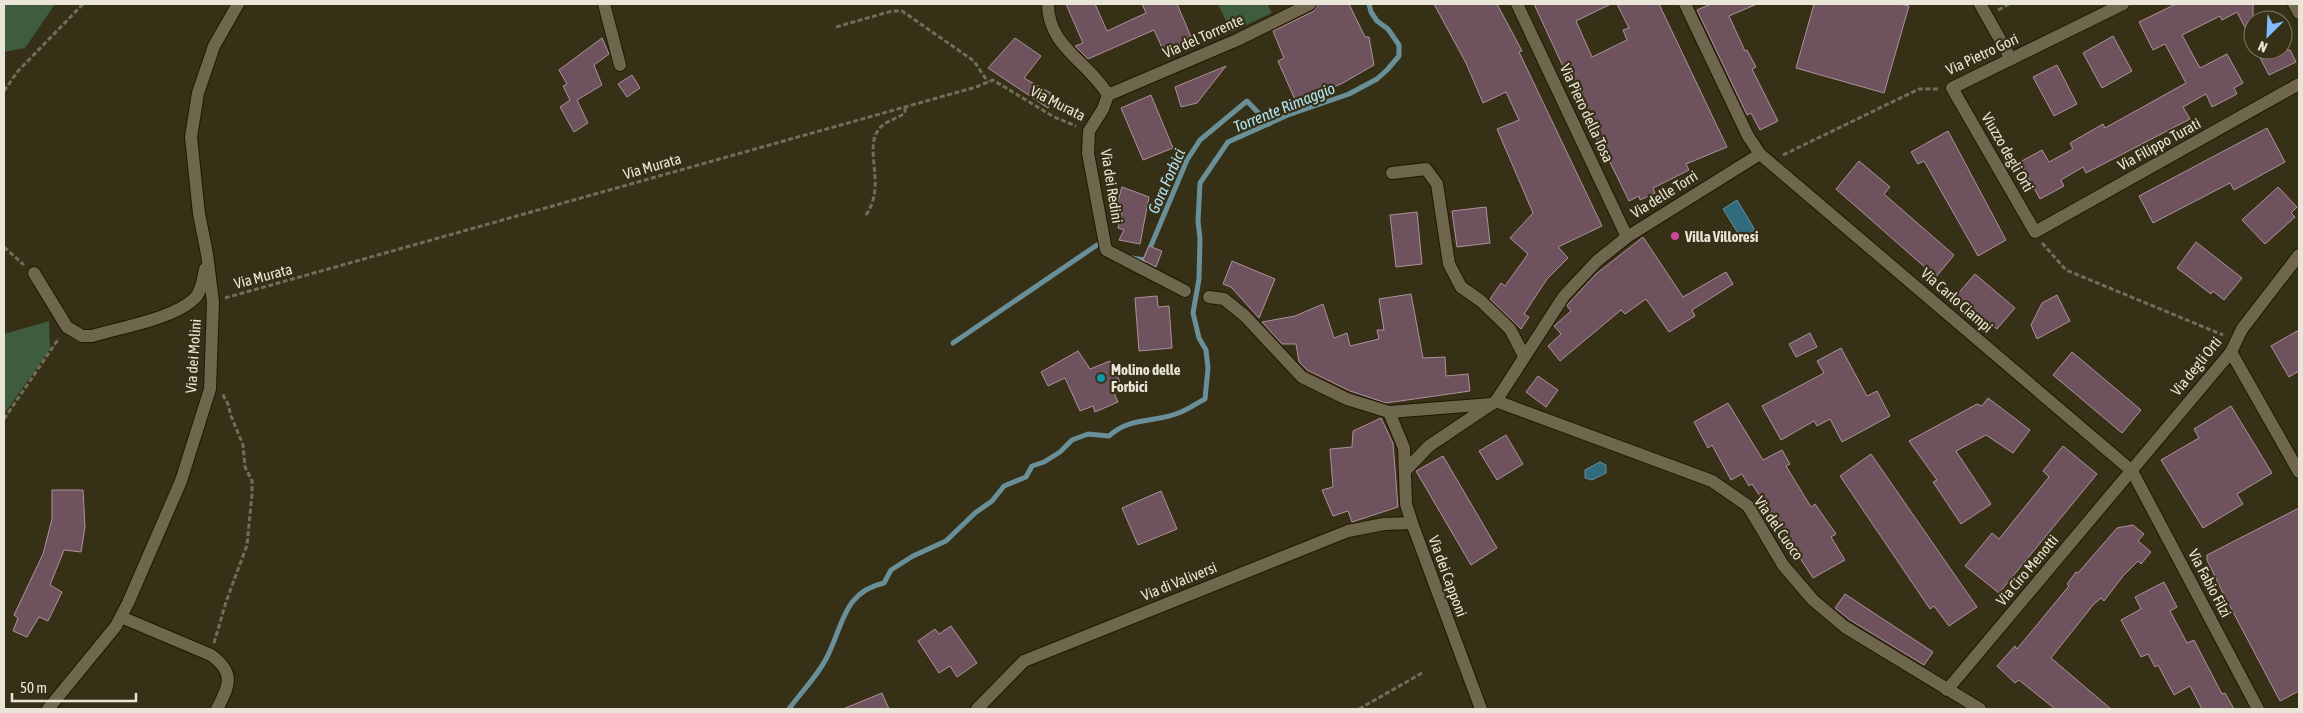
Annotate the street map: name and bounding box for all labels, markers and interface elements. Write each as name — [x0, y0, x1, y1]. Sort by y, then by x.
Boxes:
north arrow — [2243, 10, 2293, 60]
street label: Via del Torrente — [1160, 11, 1246, 61]
street label: Via Pietro Gori — [1943, 30, 2021, 78]
text: N — [2256, 38, 2270, 56]
street label: Via Piero della Tosa — [1557, 61, 1617, 165]
water label: Torrente Rimaggio — [1231, 78, 1338, 137]
street label: Via Murata — [1028, 82, 1088, 124]
street label: Viuzzo degli Orti — [1979, 109, 2037, 195]
street label: Via Filippo Turati — [2115, 114, 2203, 174]
water label: Gora Forbici — [1144, 145, 1188, 216]
street label: Via dei Redini — [1098, 148, 1126, 224]
street label: Via Murata — [621, 150, 683, 182]
street label: Via delle Torri — [1628, 167, 1700, 221]
place label: Villa Villoresi — [1684, 228, 1758, 245]
marker: Villa Villoresi — [1669, 230, 1681, 242]
street label: Via Murata — [232, 260, 294, 292]
street label: Via Carlo Ciampi — [1918, 264, 1996, 336]
street label: Via dei Molini — [182, 318, 204, 394]
street label: Via degli Orti — [2167, 333, 2225, 399]
place label: Molino delle Forbici — [1111, 361, 1181, 395]
marker: Molino delle Forbici — [1095, 372, 1107, 384]
street label: Via del Cuoco — [1751, 493, 1807, 563]
street label: Via Ciro Menotti — [1993, 531, 2061, 609]
street label: Via dei Capponi — [1425, 533, 1471, 619]
street label: Via Fabio Filzi — [2185, 546, 2235, 620]
street label: Via di Valiversi — [1139, 558, 1219, 604]
scale bar — [12, 670, 136, 702]
text: 50 m — [20, 679, 47, 696]

